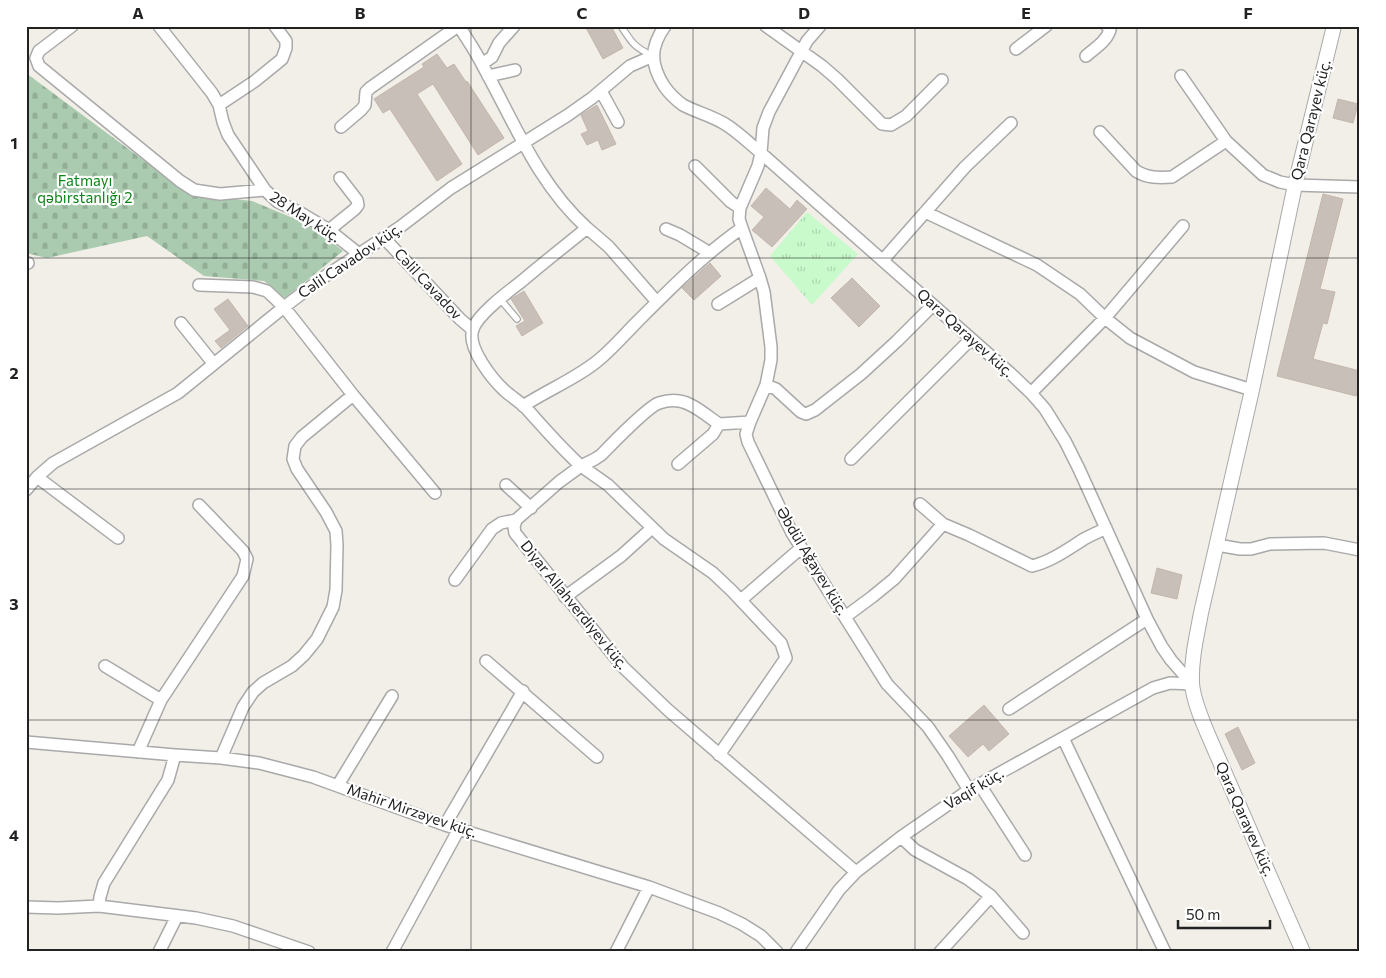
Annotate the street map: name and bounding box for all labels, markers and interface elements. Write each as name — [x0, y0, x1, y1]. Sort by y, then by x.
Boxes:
text: A — [132, 3, 144, 22]
text: B — [355, 3, 366, 22]
text: C — [577, 3, 588, 22]
text: D — [798, 3, 810, 22]
text: E — [1021, 3, 1031, 22]
text: F — [1243, 3, 1253, 22]
street label: Qara Qarayev küç. — [1286, 58, 1334, 182]
text: 1 — [10, 133, 18, 152]
park label: Fatmayı qəbirstanlığı 2 — [37, 171, 133, 206]
street label: 28 May küç. — [267, 187, 344, 246]
street label: Cəlil Cavadov küç. — [294, 219, 405, 302]
street label: Cəlil Cavadov — [391, 244, 467, 323]
street label: Qara Qarayev küç. — [914, 284, 1018, 380]
text: 2 — [9, 363, 19, 382]
street label: Əbdül Ağayev küç. — [773, 503, 852, 618]
street label: Diyar Allahverdiyev küç. — [517, 536, 632, 672]
text: 3 — [9, 594, 19, 613]
street label: Qara Qarayev küç. — [1213, 759, 1279, 879]
street label: Vaqif küç. — [940, 763, 1007, 813]
street label: Mahir Mirzəyev küç. — [345, 779, 480, 841]
text: 4 — [9, 825, 19, 844]
scale bar — [1178, 898, 1271, 930]
text: 50 m — [1186, 905, 1220, 923]

